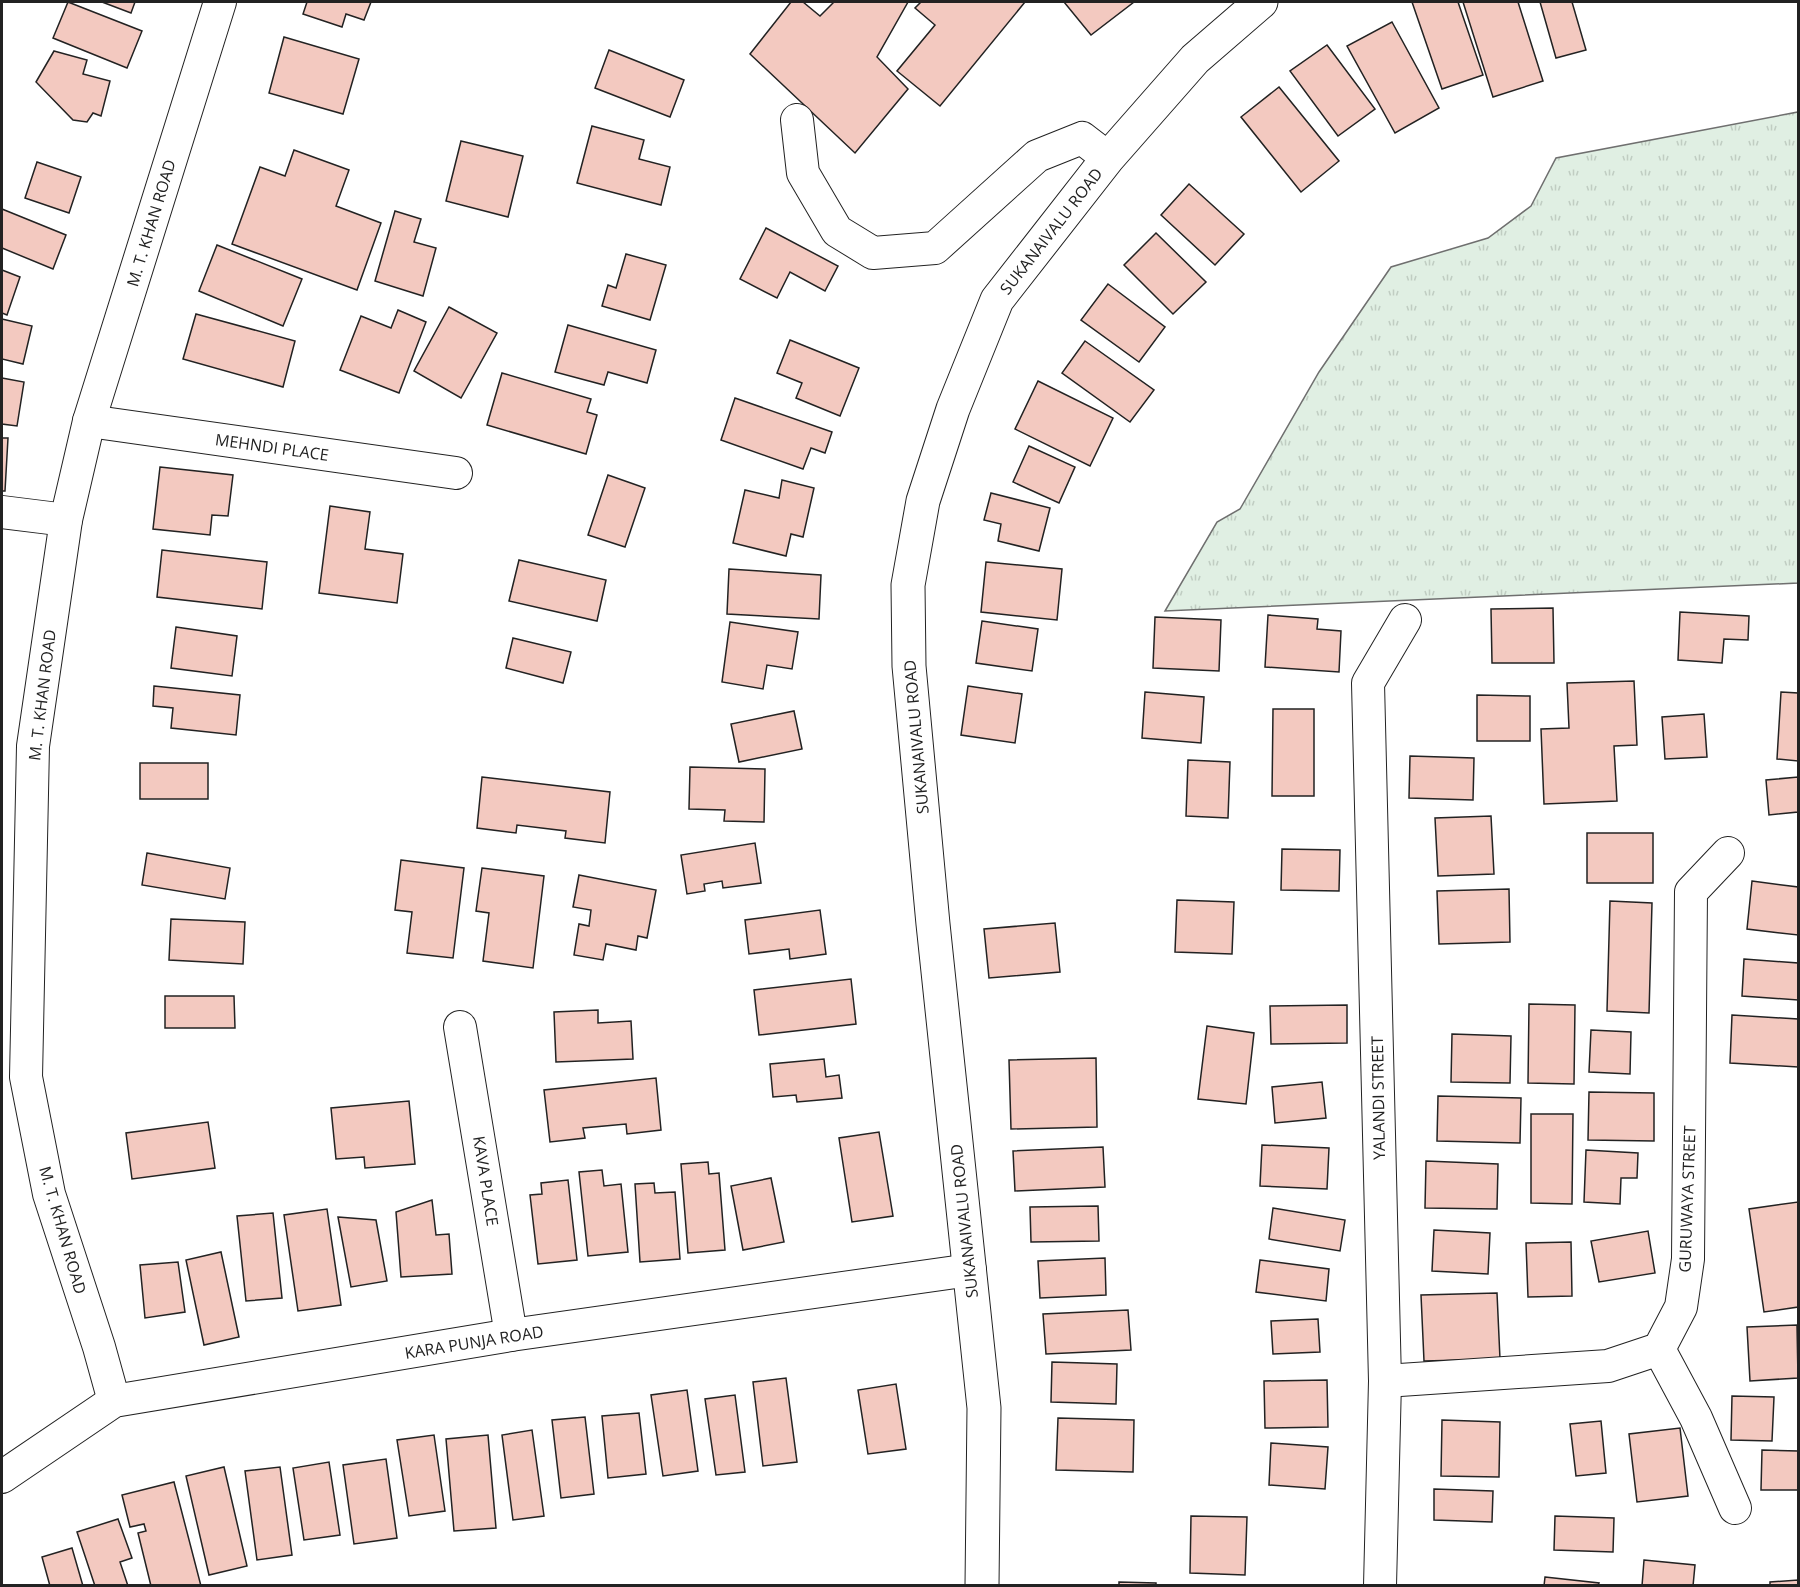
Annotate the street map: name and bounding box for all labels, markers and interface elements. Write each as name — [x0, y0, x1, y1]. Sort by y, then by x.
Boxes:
street label: M. T. KHAN ROAD — [121, 157, 181, 289]
street label: SUKANAIVALU ROAD — [995, 163, 1107, 299]
street label: MEHNDI PLACE — [214, 428, 330, 466]
street label: M. T. KHAN ROAD — [23, 628, 61, 762]
street label: SUKANAIVALU ROAD — [898, 659, 934, 815]
street label: YALANDI STREET — [1366, 1036, 1390, 1160]
street label: GURUWAYA STREET — [1673, 1125, 1701, 1273]
street label: KAVA PLACE — [468, 1134, 504, 1228]
street label: SUKANAIVALU ROAD — [945, 1143, 983, 1299]
street label: M. T. KHAN ROAD — [34, 1164, 92, 1296]
street label: KARA PUNJA ROAD — [403, 1320, 545, 1364]

